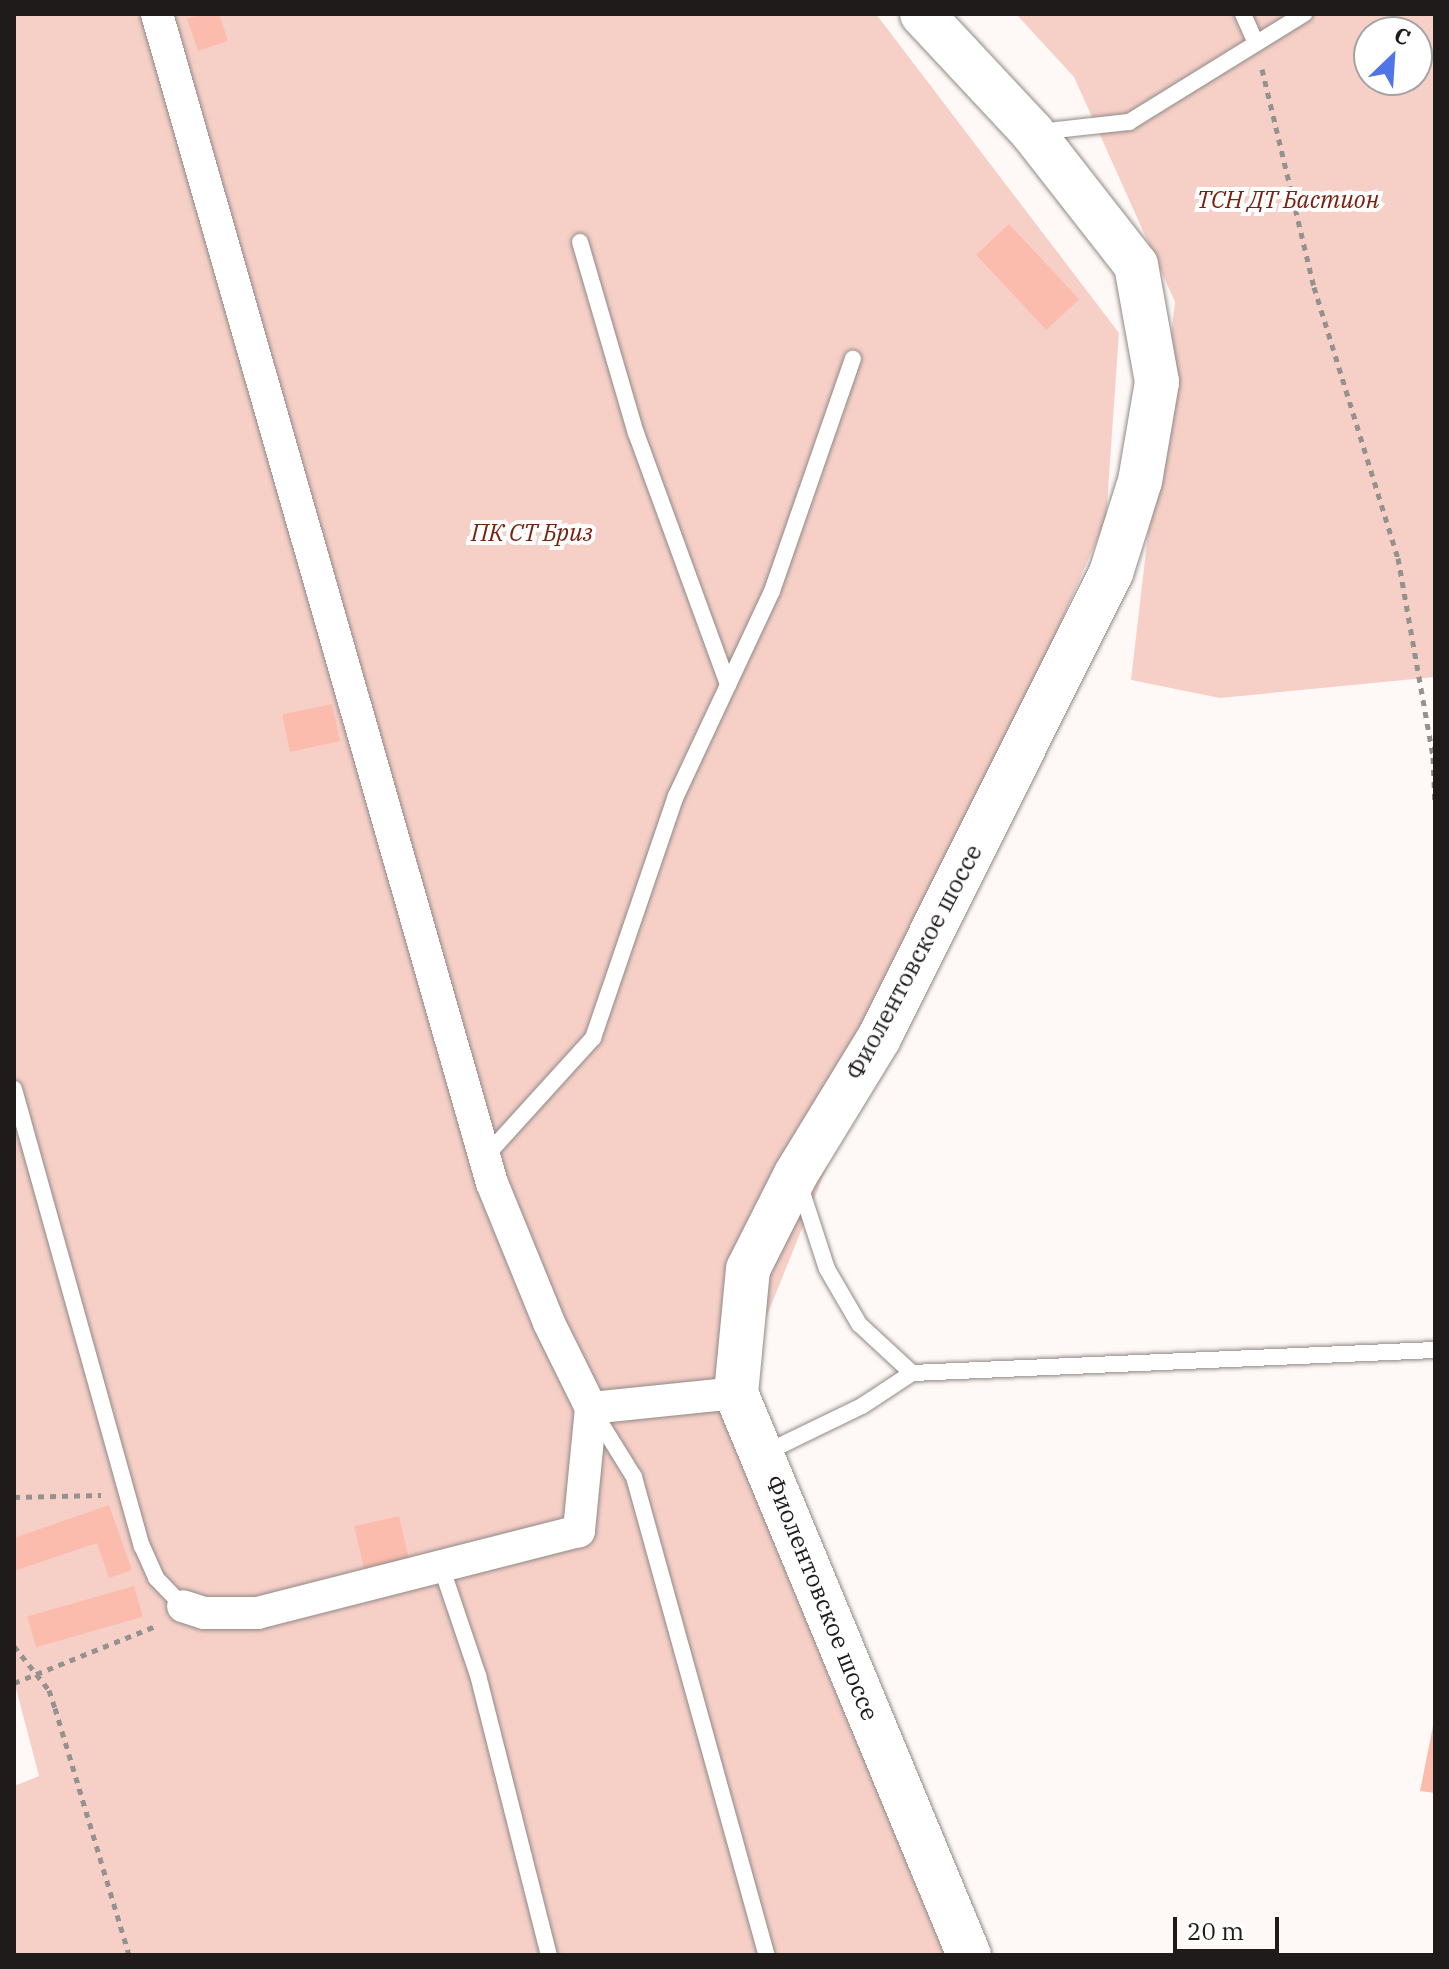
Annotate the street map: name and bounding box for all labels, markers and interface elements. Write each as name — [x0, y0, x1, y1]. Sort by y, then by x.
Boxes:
north arrow — [1353, 16, 1433, 96]
text: С — [1390, 19, 1415, 52]
park label: ТСН ДТ Бастион — [1197, 186, 1379, 214]
park label: ПК СТ Бриз — [471, 519, 593, 547]
street label: Фиолентовское шоссе — [840, 840, 988, 1084]
street label: Фиолентовское шоссе — [760, 1471, 884, 1725]
scale bar — [1177, 1901, 1283, 1951]
text: 20 m — [1187, 1915, 1244, 1947]

